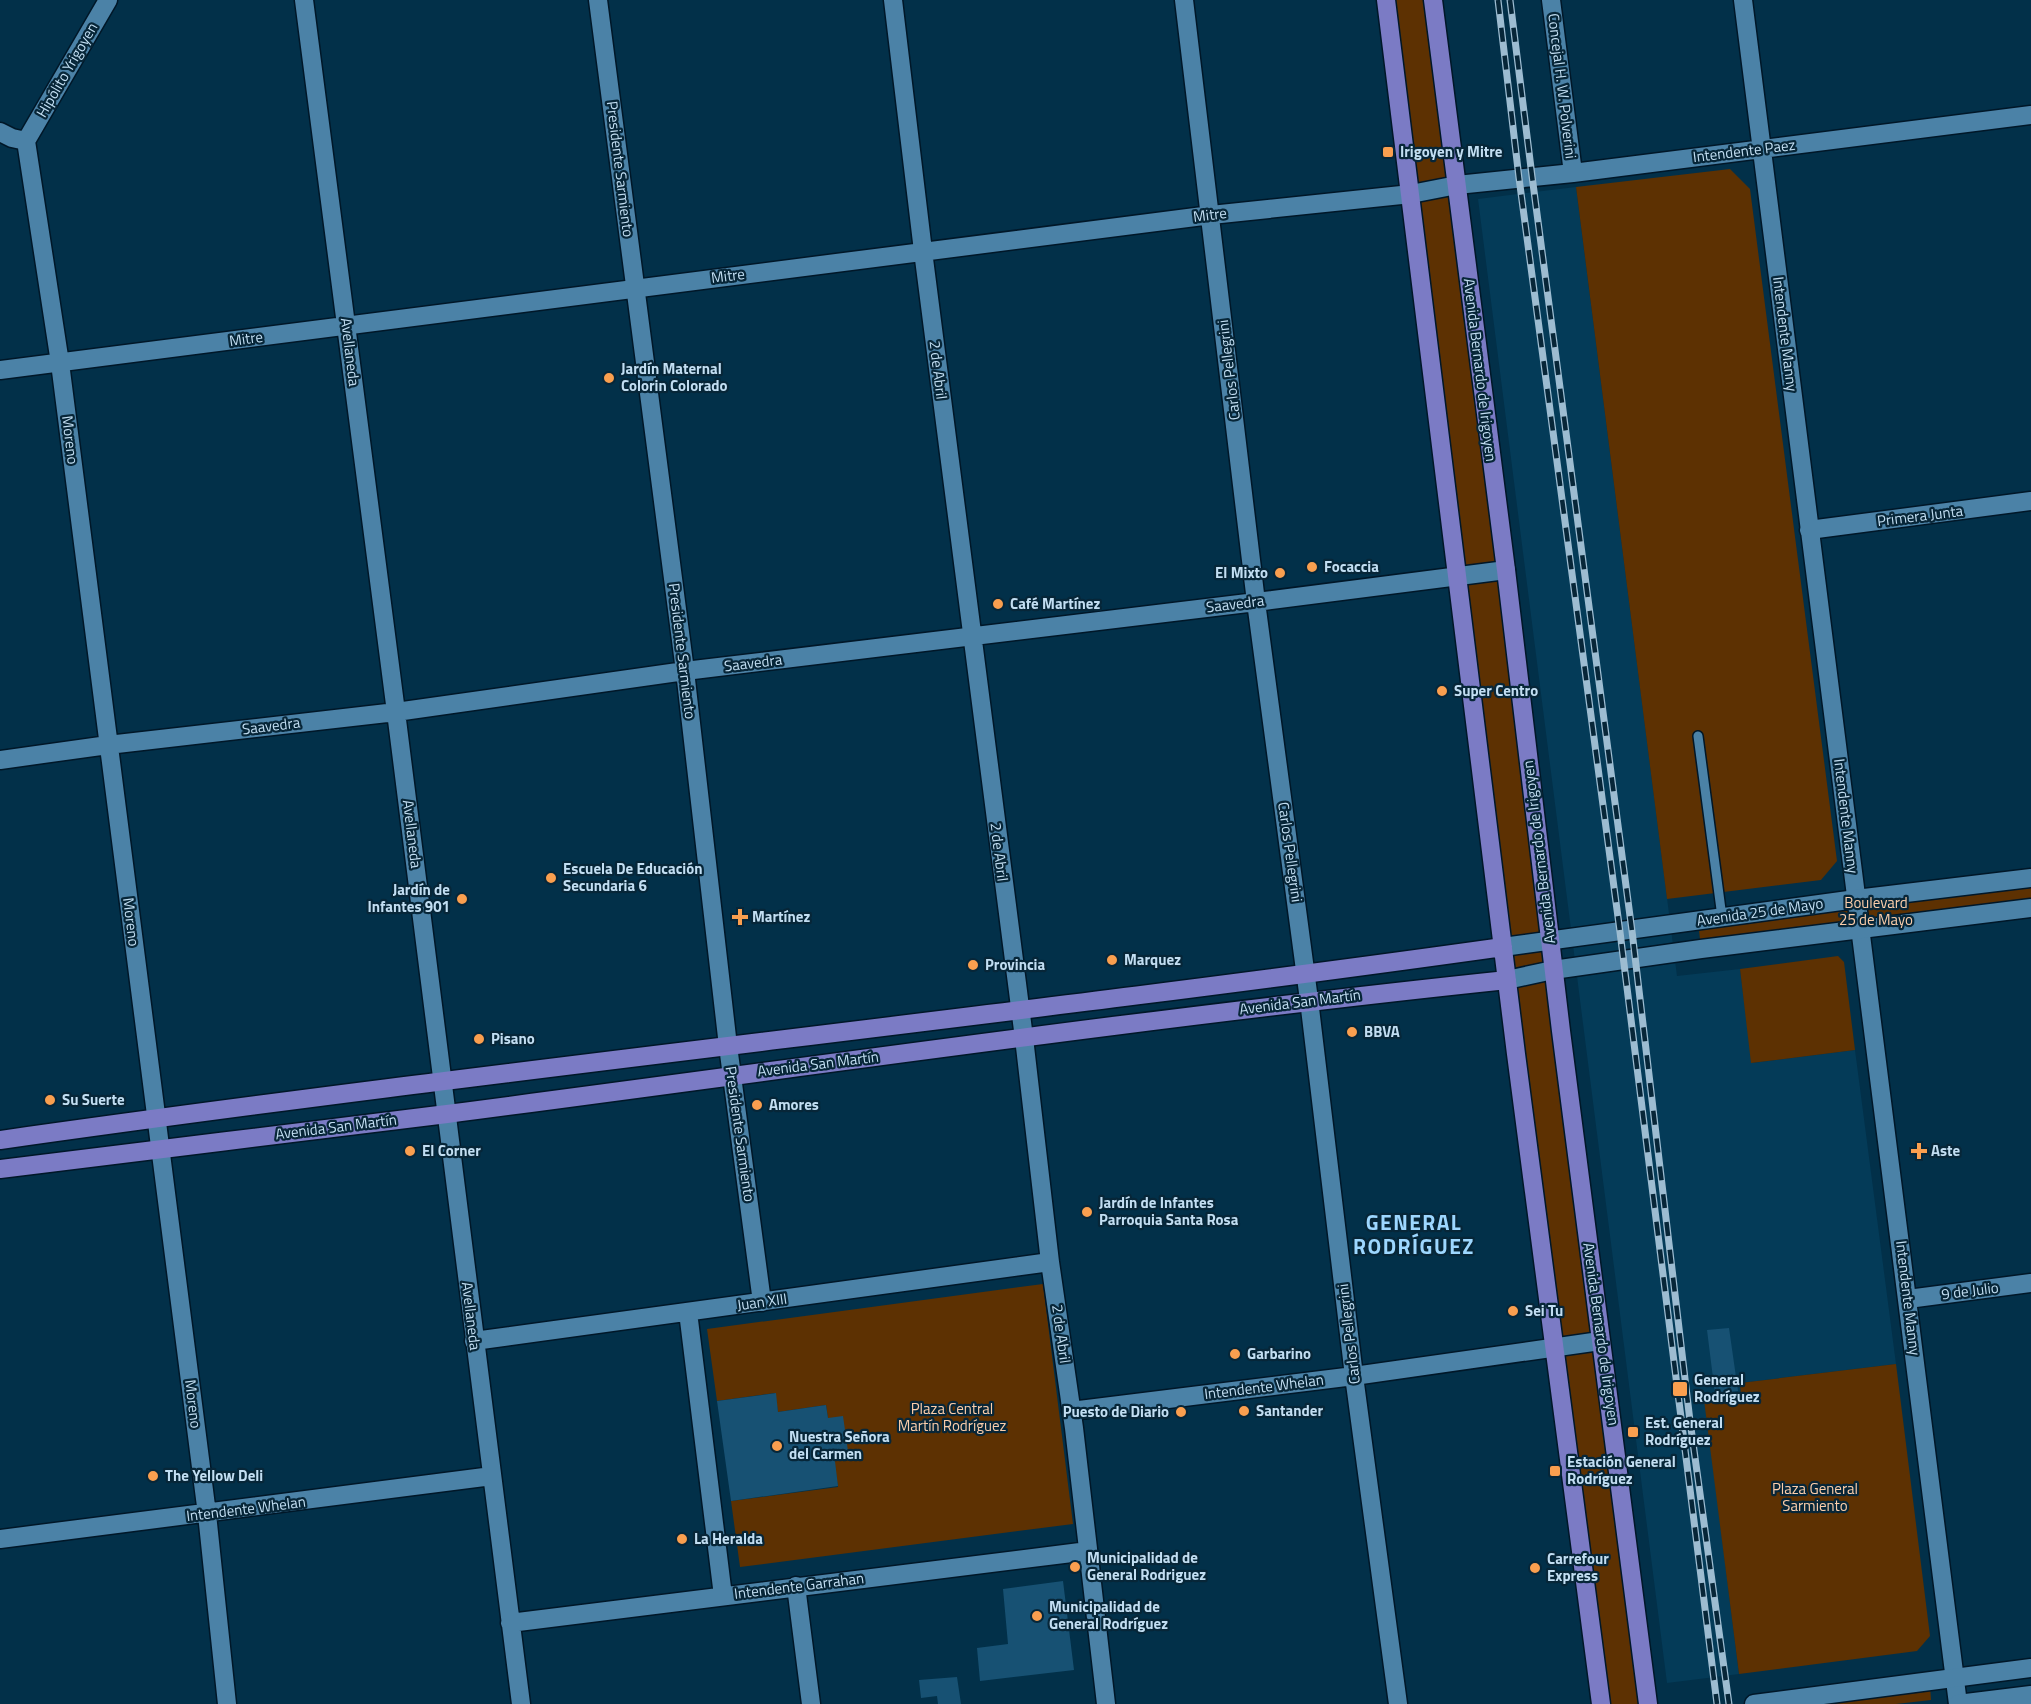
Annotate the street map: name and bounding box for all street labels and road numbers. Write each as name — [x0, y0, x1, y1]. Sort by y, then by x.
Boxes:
street label: Concejal H. W. Polverini — [1542, 12, 1583, 160]
street label: Hipólito Yrigoyen — [30, 18, 103, 122]
street label: Presidente Sarmiento — [601, 100, 640, 238]
street label: Intendente Paez — [1691, 133, 1797, 168]
street label: Mitre — [1192, 201, 1228, 228]
street label: Mitre — [710, 262, 746, 289]
street label: Intendente Manny — [1767, 275, 1804, 393]
street label: Avenida Bernardo de Irigoyen — [1458, 277, 1503, 463]
street label: Avellaneda — [335, 316, 366, 388]
street label: Carlos Pellegrini — [1211, 319, 1246, 422]
street label: Mitre — [228, 325, 264, 352]
street label: 2 de Abril — [923, 339, 954, 401]
street label: Moreno — [56, 414, 85, 466]
street label: Primera Junta — [1876, 499, 1965, 532]
street label: Presidente Sarmiento — [663, 582, 702, 720]
street label: Saavedra — [1205, 588, 1266, 618]
street label: Saavedra — [723, 647, 784, 677]
street label: Saavedra — [241, 710, 302, 740]
street label: Intendente Manny — [1828, 757, 1865, 875]
street label: Avenida Bernardo de Irigoyen — [1516, 759, 1561, 945]
street label: Avellaneda — [397, 798, 428, 870]
street label: Carlos Pellegrini — [1272, 800, 1309, 904]
street label: 2 de Abril — [984, 821, 1015, 883]
street label: Avenida 25 de Mayo — [1695, 891, 1825, 932]
street label: Moreno — [117, 896, 146, 948]
street label: Avenida San Martín — [1238, 983, 1362, 1020]
street label: Avenida San Martín — [756, 1045, 880, 1082]
street label: Presidente Sarmiento — [720, 1065, 761, 1203]
street label: Avenida San Martín — [274, 1108, 398, 1145]
street label: Intendente Manny — [1890, 1239, 1927, 1357]
street label: Avenida Bernardo de Irigoyen — [1577, 1241, 1626, 1427]
street label: 9 de Julio — [1940, 1276, 2000, 1305]
street label: Avellaneda — [456, 1280, 487, 1352]
street label: Carlos Pellegrini — [1331, 1283, 1366, 1386]
street label: Juan XIII — [735, 1287, 789, 1316]
street label: 2 de Abril — [1046, 1303, 1077, 1365]
street label: Intendente Whelan — [1203, 1368, 1325, 1405]
street label: Moreno — [179, 1378, 208, 1430]
street label: Intendente Whelan — [185, 1490, 307, 1527]
street label: Intendente Garrahan — [733, 1566, 865, 1605]

